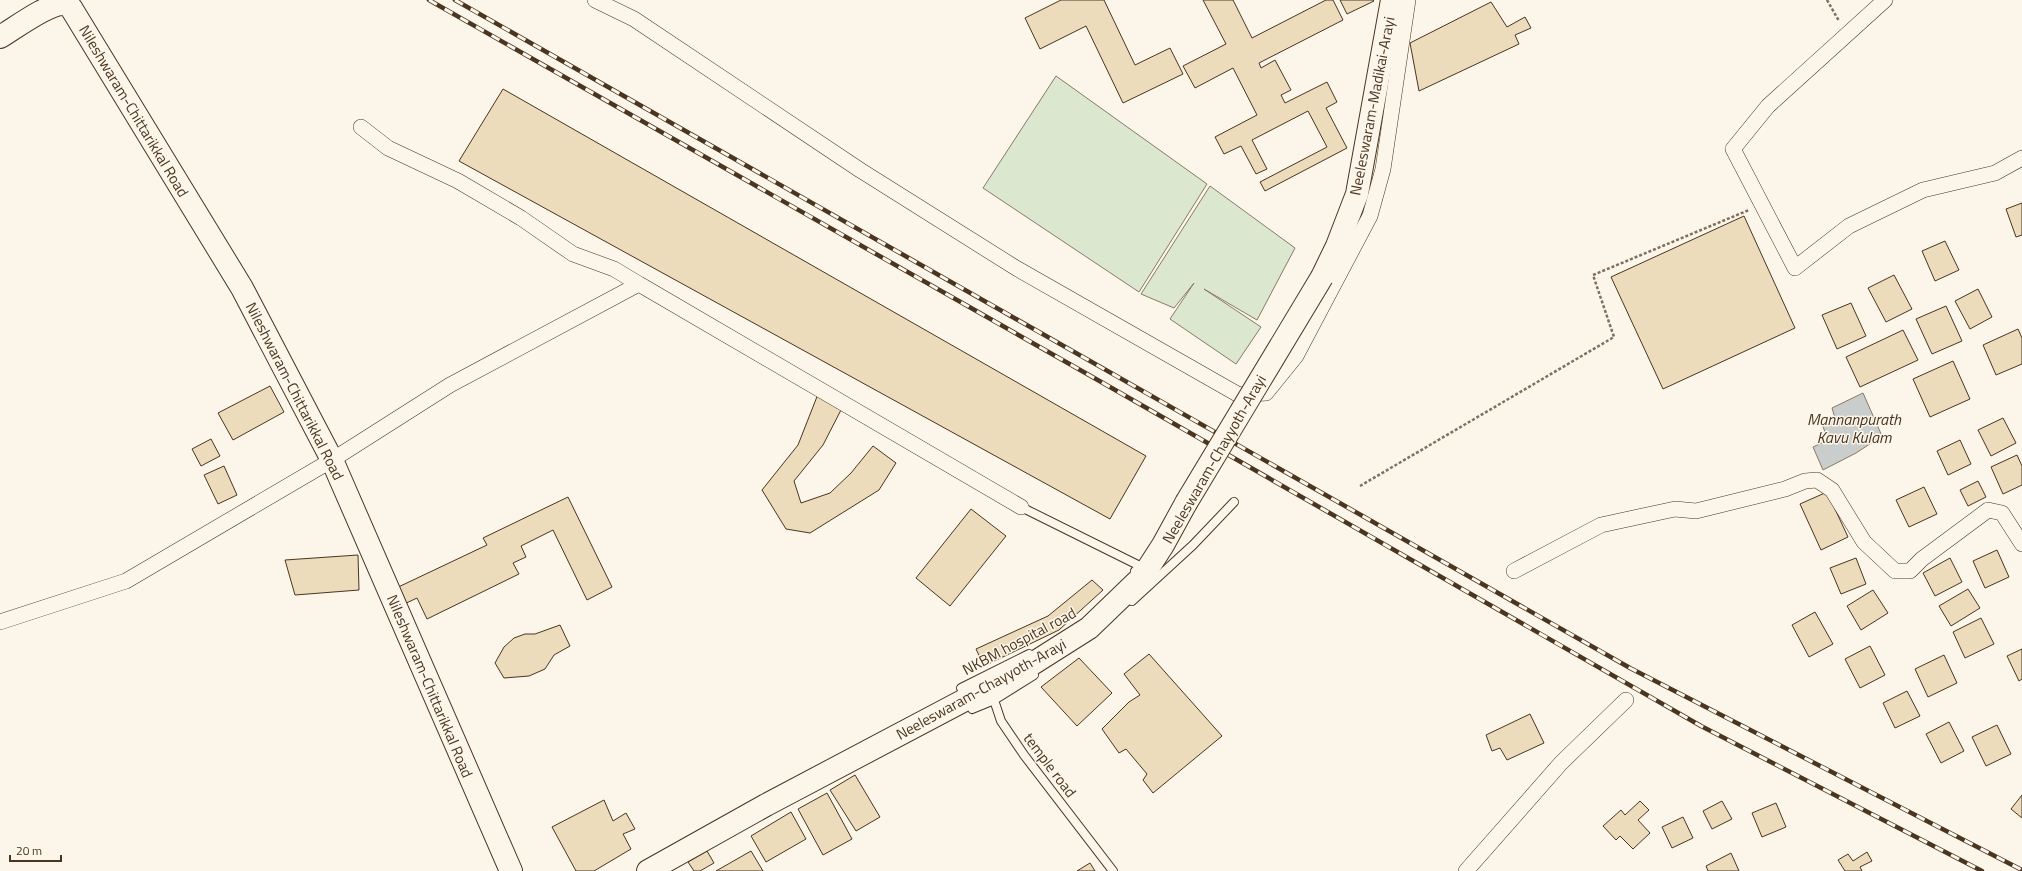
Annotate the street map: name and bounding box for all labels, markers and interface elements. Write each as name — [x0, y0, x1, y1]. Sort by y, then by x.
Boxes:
street label: Neeleswaram-Madikai-Arayi — [1343, 15, 1401, 197]
street label: Nileshwaram-Chittarikkal Road — [73, 21, 195, 201]
street label: Nileshwaram-Chittarikkal Road — [240, 298, 350, 484]
street label: Neeleswaram-Chayyoth-Arayi — [1156, 370, 1272, 548]
water label: Mannanpurath Kavu Kulam — [1807, 407, 1902, 449]
street label: Nileshwaram-Chittarikkal Road — [381, 591, 479, 781]
street label: NKBM hospital road — [958, 601, 1080, 681]
street label: Neeleswaram-Chayyoth-Arayi — [892, 633, 1070, 745]
street label: temple road — [1018, 728, 1082, 802]
scale bar — [10, 837, 61, 863]
text: 20 m — [16, 841, 42, 860]

